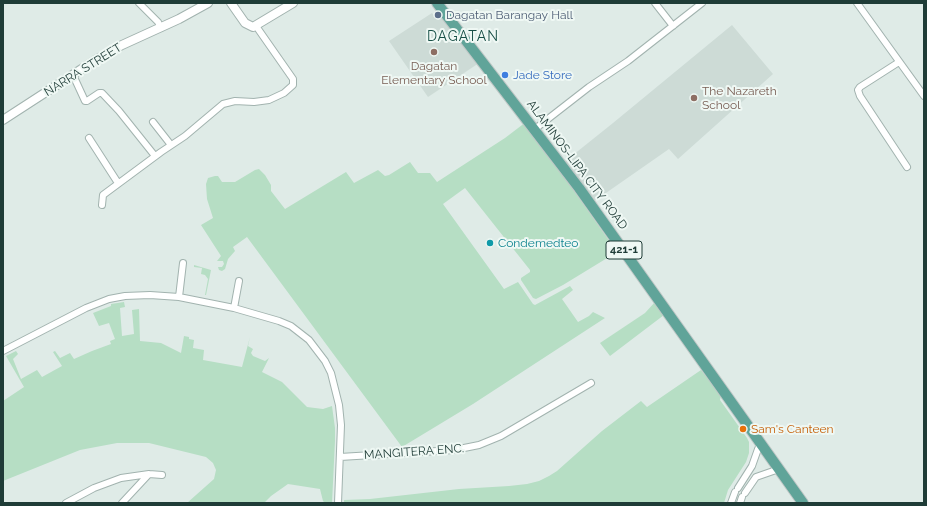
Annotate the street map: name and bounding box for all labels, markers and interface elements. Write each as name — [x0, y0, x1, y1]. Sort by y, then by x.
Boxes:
place label: Dagatan Barangay Hall — [446, 8, 573, 22]
marker: Dagatan Barangay Hall — [433, 10, 443, 20]
district label: DAGATAN — [427, 29, 499, 45]
street label: NARRA STREET — [42, 40, 124, 100]
marker: Dagatan Elementary School — [429, 47, 439, 57]
place label: Dagatan Elementary School — [381, 59, 487, 87]
place label: Jade Store — [513, 68, 572, 82]
marker: Jade Store — [500, 70, 510, 80]
place label: The Nazareth School — [702, 84, 777, 112]
marker: The Nazareth School — [689, 93, 699, 103]
street label: ALAMINOS-LIPA CITY ROAD — [524, 98, 630, 232]
place label: Condemedteo — [498, 236, 579, 250]
marker: Condemedteo — [485, 238, 495, 248]
road number: 421-1 — [606, 241, 642, 259]
place label: Sam's Canteen — [751, 422, 834, 436]
marker: Sam's Canteen — [738, 424, 748, 434]
street label: MANGITERA ENC. — [364, 441, 464, 463]

